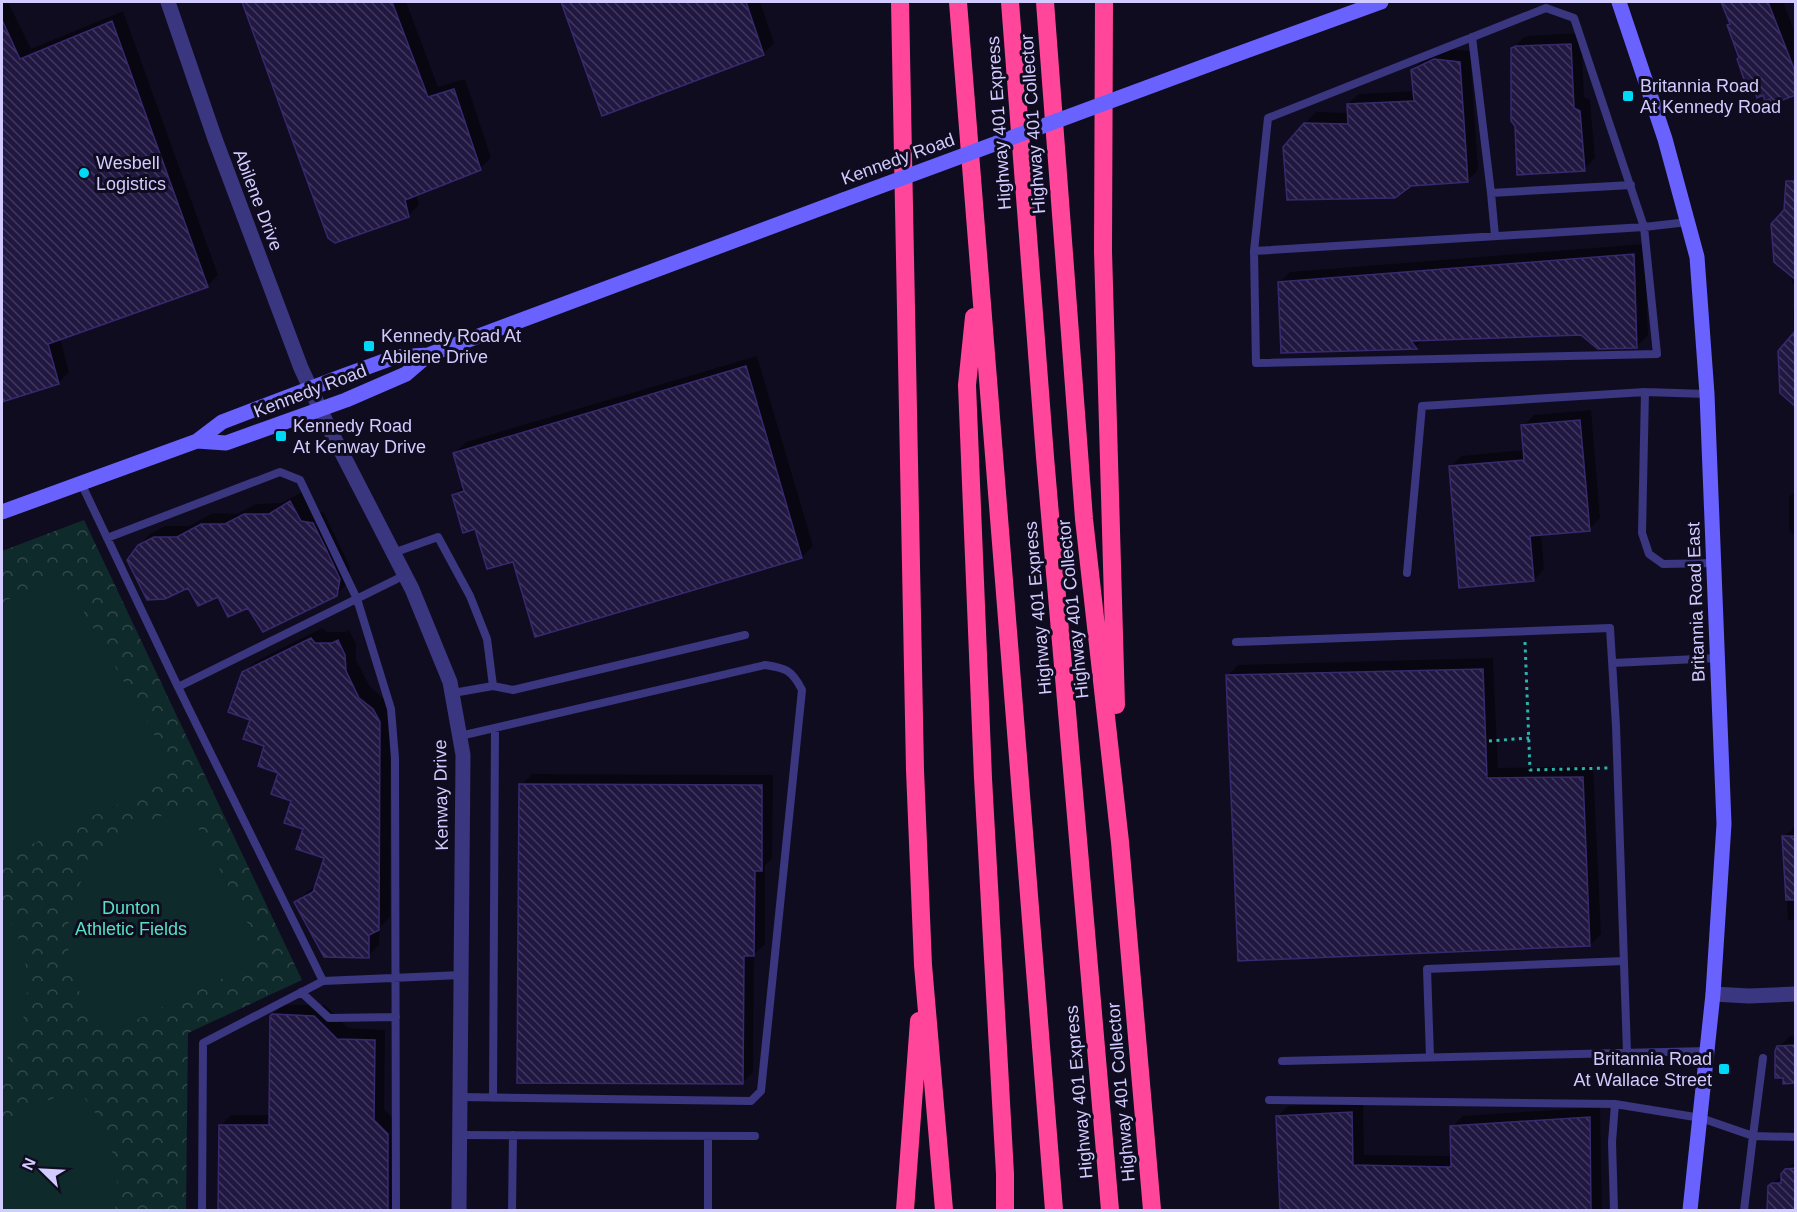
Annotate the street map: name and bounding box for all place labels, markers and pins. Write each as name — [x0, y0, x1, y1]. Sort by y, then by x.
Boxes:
place label: Britannia Road At Kennedy Road — [1640, 76, 1781, 117]
marker: Britannia Road At Kennedy Road — [1621, 89, 1635, 103]
place label: Wesbell Logistics — [96, 153, 166, 194]
marker: Wesbell Logistics — [77, 166, 91, 180]
place label: Kennedy Road At Abilene Drive — [381, 326, 521, 367]
marker: Kennedy Road At Abilene Drive — [362, 339, 376, 353]
place label: Kennedy Road At Kenway Drive — [293, 416, 426, 457]
marker: Kennedy Road At Kenway Drive — [274, 429, 288, 443]
place label: Britannia Road At Wallace Street — [1574, 1049, 1712, 1090]
marker: Britannia Road At Wallace Street — [1717, 1062, 1731, 1076]

